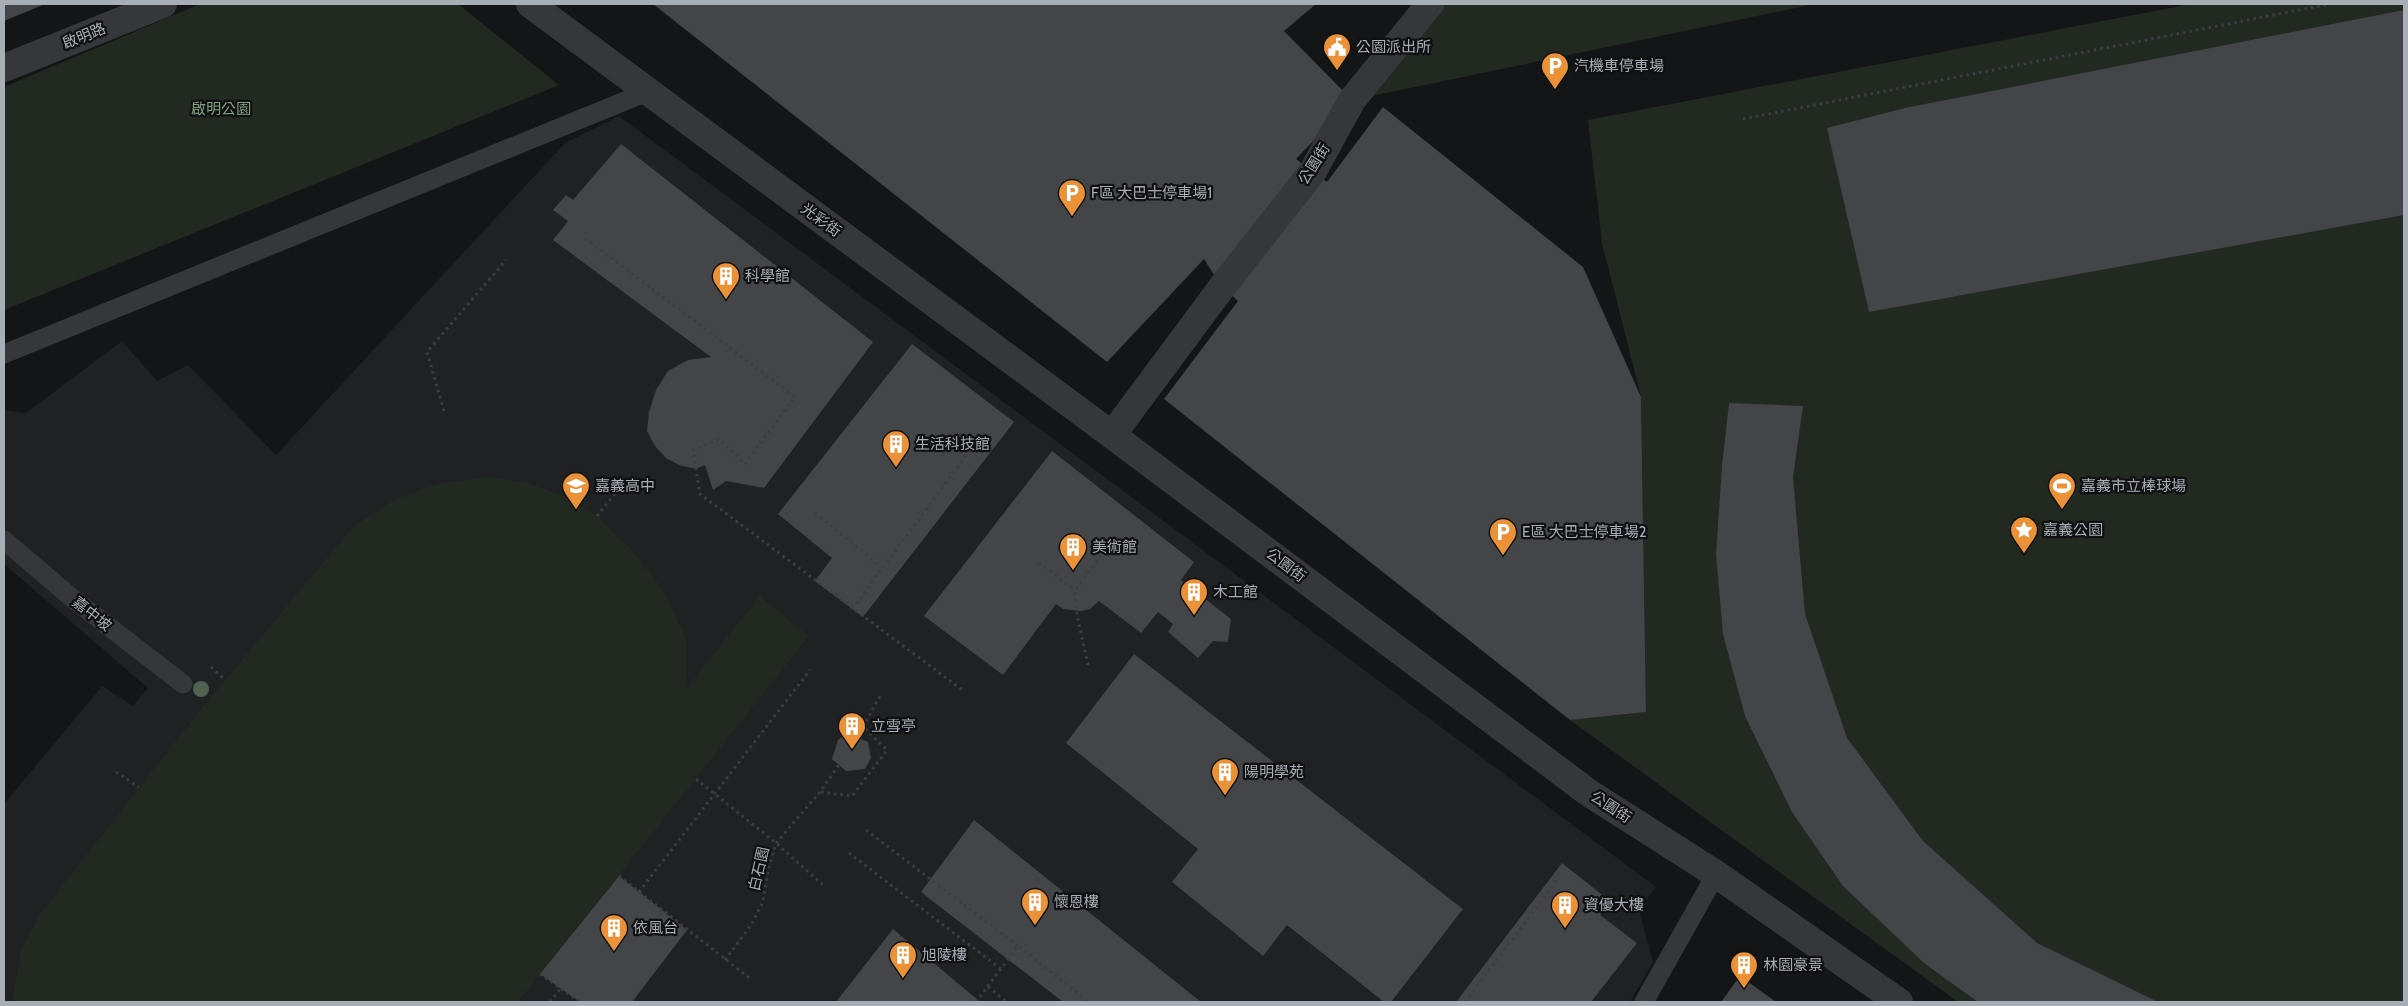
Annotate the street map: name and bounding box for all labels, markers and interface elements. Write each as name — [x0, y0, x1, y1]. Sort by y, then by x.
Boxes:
street label: 啟明路 — [60, 19, 108, 53]
public building icon: 公園派出所 — [1322, 32, 1352, 71]
place label: 公園派出所 — [1356, 38, 1431, 56]
parking icon: 汽機車停車場 — [1540, 51, 1570, 90]
place label: 汽機車停車場 — [1574, 57, 1664, 75]
park label: 啟明公園 — [191, 100, 251, 118]
street label: 公園街 — [1294, 140, 1334, 188]
parking icon: F區 大巴士停車場1 — [1057, 178, 1087, 217]
place label: F區 大巴士停車場1 — [1091, 184, 1212, 202]
street label: 光彩街 — [798, 199, 844, 241]
building icon: 科學館 — [711, 261, 741, 300]
place label: 科學館 — [745, 267, 790, 285]
building icon: 生活科技館 — [881, 429, 911, 468]
place label: 生活科技館 — [915, 435, 990, 453]
school or university icon: 嘉義高中 — [561, 471, 591, 510]
sports icon: 嘉義市立棒球場 — [2047, 471, 2077, 510]
place label: 嘉義高中 — [595, 477, 655, 495]
place label: 嘉義市立棒球場 — [2081, 477, 2186, 495]
place icon: 嘉義公園 — [2009, 515, 2039, 554]
parking icon: E區 大巴士停車場2 — [1488, 517, 1518, 556]
place label: 嘉義公園 — [2043, 521, 2103, 539]
place label: E區 大巴士停車場2 — [1522, 523, 1647, 541]
building icon: 美術館 — [1058, 532, 1088, 571]
place label: 美術館 — [1092, 538, 1137, 556]
street label: 公園街 — [1263, 544, 1309, 586]
building icon: 木工館 — [1179, 577, 1209, 616]
place label: 木工館 — [1213, 583, 1258, 601]
street label: 嘉中坡 — [69, 593, 115, 635]
building icon: 立雪亭 — [837, 711, 867, 750]
place label: 立雪亭 — [871, 717, 916, 735]
building icon: 陽明學苑 — [1210, 757, 1240, 796]
place label: 陽明學苑 — [1244, 763, 1304, 781]
street label: 公園街 — [1587, 787, 1635, 827]
street label: 白石園 — [745, 845, 773, 893]
building icon: 懷恩樓 — [1020, 887, 1050, 926]
building icon: 資優大樓 — [1550, 890, 1580, 929]
place label: 懷恩樓 — [1054, 893, 1099, 911]
place label: 資優大樓 — [1584, 896, 1644, 914]
building icon: 依風台 — [599, 913, 629, 952]
place label: 依風台 — [633, 919, 678, 937]
building icon: 旭陵樓 — [888, 940, 918, 979]
place label: 旭陵樓 — [922, 946, 967, 964]
building icon: 林園豪景 — [1729, 950, 1759, 989]
place label: 林園豪景 — [1763, 956, 1823, 974]

